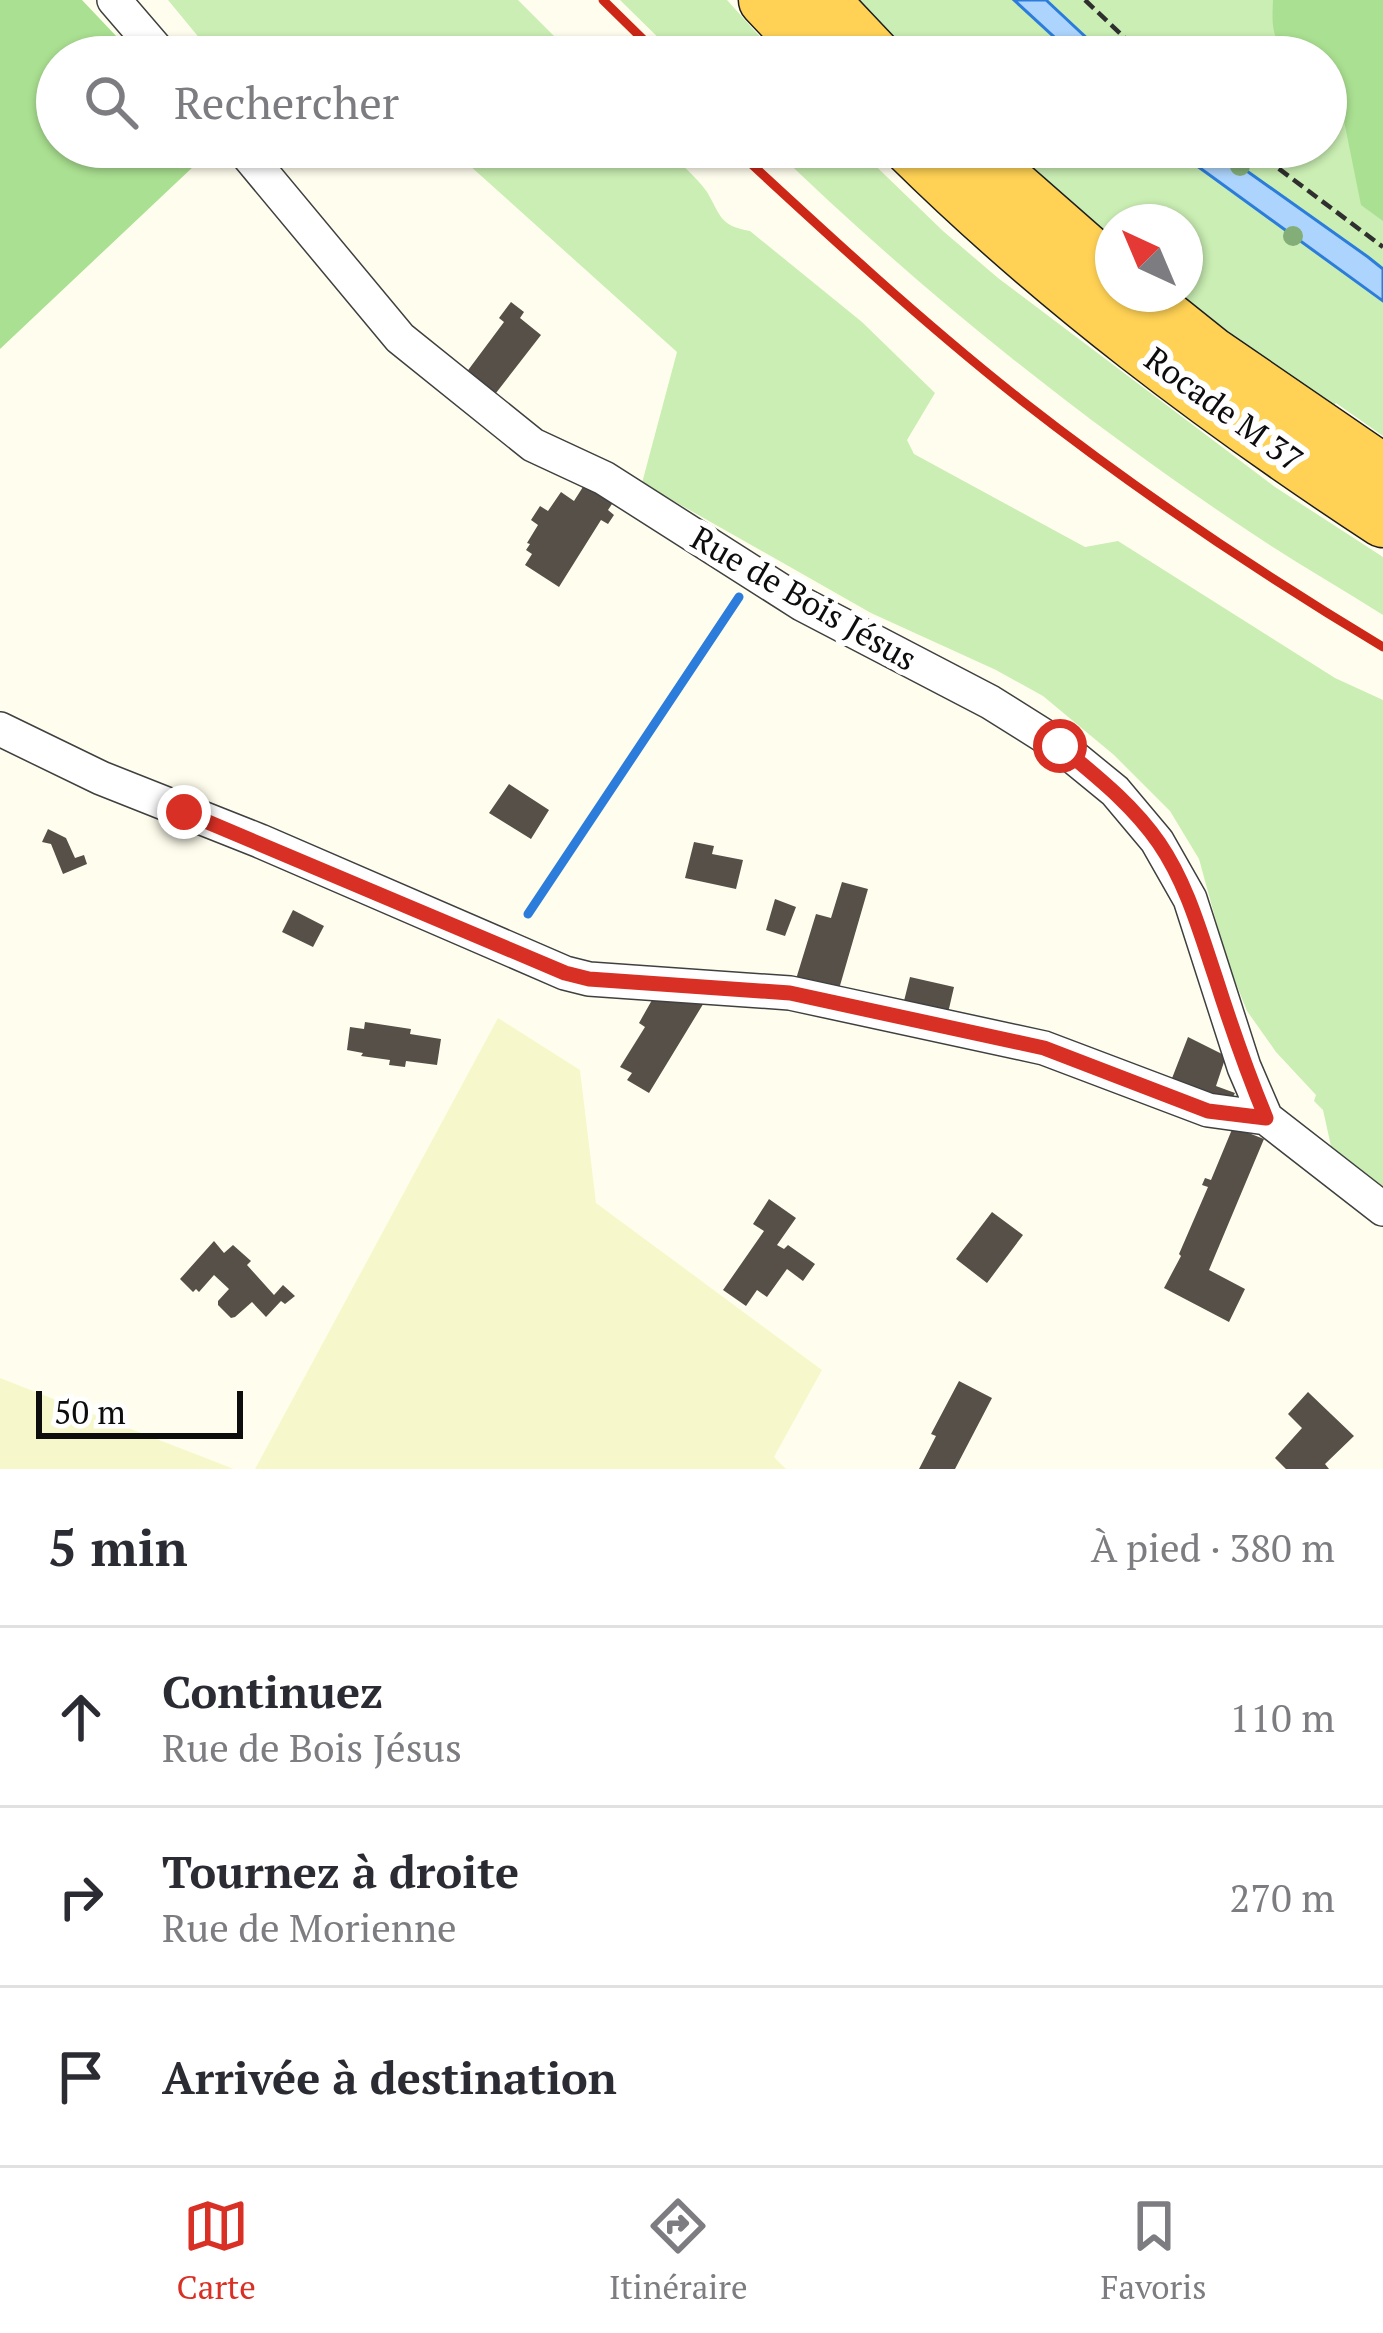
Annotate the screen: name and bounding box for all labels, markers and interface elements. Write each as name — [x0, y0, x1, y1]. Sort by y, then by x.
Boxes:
search box — [36, 36, 1347, 168]
icon: search — [78, 69, 144, 135]
text: Rechercher — [174, 72, 399, 132]
north arrow — [1095, 204, 1203, 312]
street label: Rocade M 37 — [1137, 337, 1312, 480]
street label: Rue de Bois Jésus — [684, 516, 925, 680]
route start — [1033, 719, 1087, 773]
route end — [157, 785, 211, 839]
scale bar — [36, 1385, 243, 1438]
text: 50 m — [54, 1390, 126, 1433]
text: 5 min — [48, 1513, 188, 1581]
text: À pied · 380 m — [1091, 1521, 1335, 1573]
text: Continuez — [162, 1661, 383, 1721]
icon: ahead — [48, 1684, 114, 1750]
text: 110 m — [1230, 1691, 1335, 1743]
text: Rue de Bois Jésus — [162, 1721, 462, 1773]
text: Tournez à droite — [162, 1841, 519, 1901]
icon: right — [48, 1864, 114, 1930]
text: 270 m — [1230, 1871, 1335, 1923]
text: Rue de Morienne — [162, 1901, 457, 1953]
icon: arrive — [48, 2044, 114, 2110]
text: Arrivée à destination — [162, 2047, 617, 2107]
tab: Carte — [177, 2193, 256, 2308]
tab: Itinéraire — [609, 2193, 748, 2308]
tab: Favoris — [1101, 2193, 1206, 2308]

